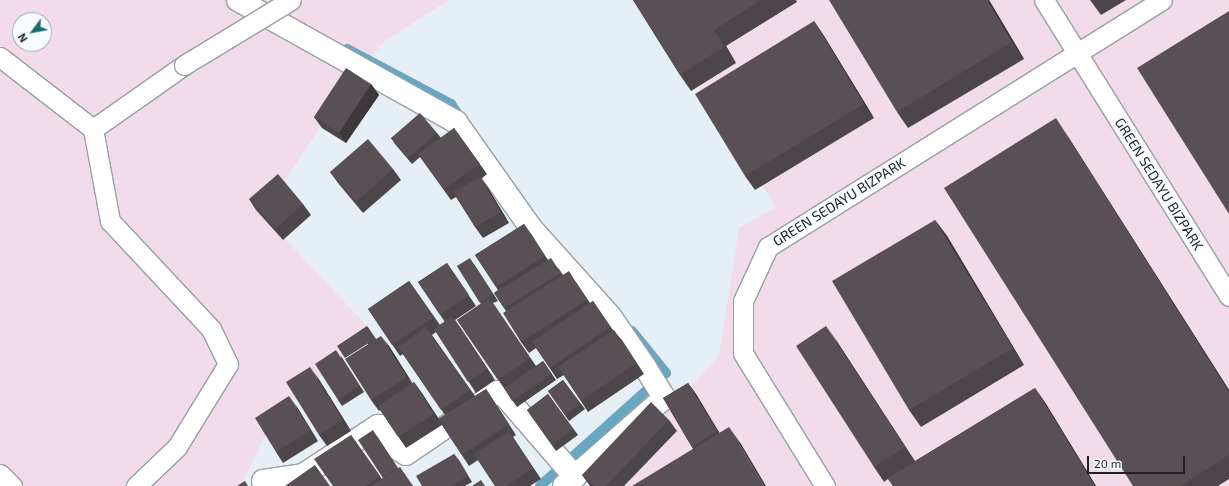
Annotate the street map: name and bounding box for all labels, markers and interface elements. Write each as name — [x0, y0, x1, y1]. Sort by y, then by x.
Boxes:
north arrow — [12, 12, 52, 52]
text: N — [15, 31, 30, 45]
street label: GREEN SEDAYU BIZPARK — [1111, 115, 1207, 253]
street label: GREEN SEDAYU BIZPARK — [770, 154, 908, 250]
scale bar — [1089, 448, 1187, 474]
text: 20 m — [1094, 456, 1121, 470]

